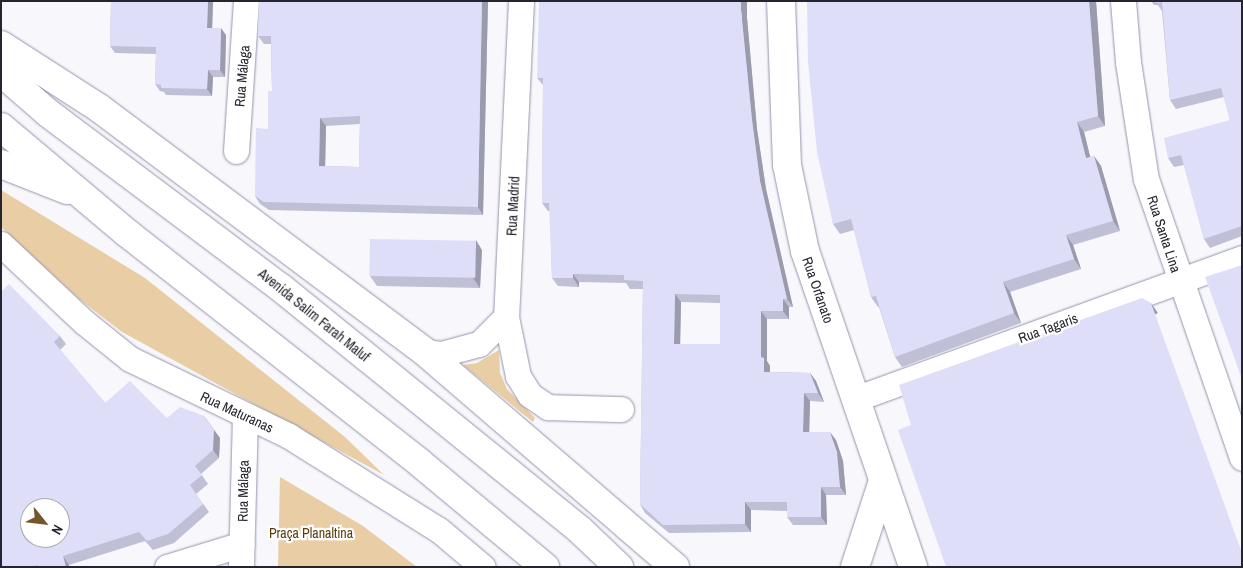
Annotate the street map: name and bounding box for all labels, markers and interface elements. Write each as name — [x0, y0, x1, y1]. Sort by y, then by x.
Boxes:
street label: Rua Málaga — [231, 44, 253, 108]
street label: Rua Madrid — [503, 176, 523, 236]
street label: Rua Santa Lina — [1144, 193, 1184, 275]
street label: Rua Orfanato — [799, 255, 837, 325]
street label: Avenida Salim Farah Maluf — [255, 265, 373, 365]
street label: Rua Tagaris — [1016, 309, 1080, 347]
street label: Rua Maturanas — [198, 388, 276, 436]
street label: Rua Málaga — [234, 460, 252, 522]
north arrow — [20, 498, 70, 548]
text: N — [47, 522, 67, 538]
park label: Praça Planaltina — [269, 525, 353, 541]

